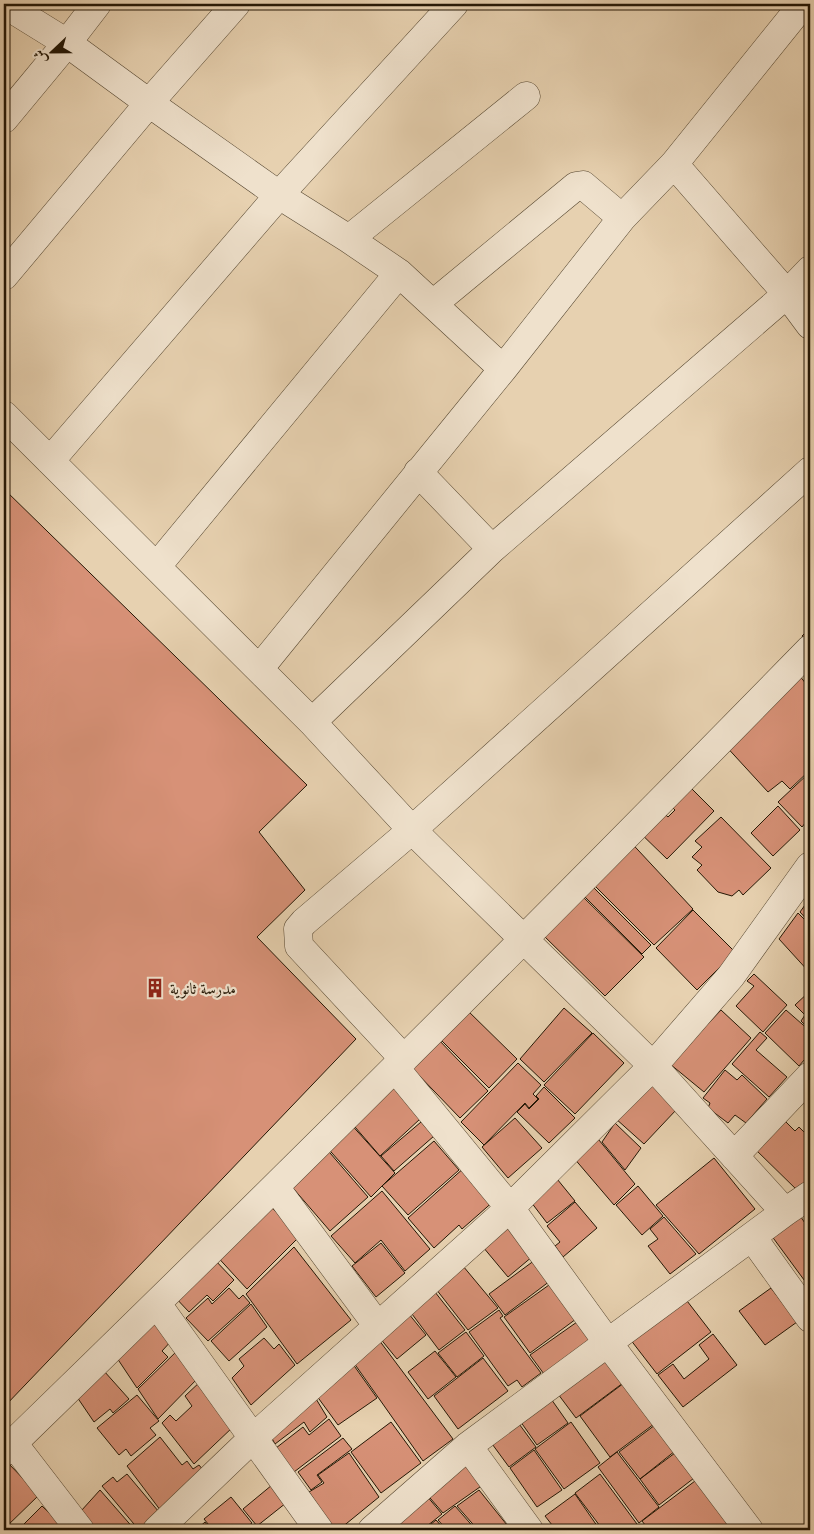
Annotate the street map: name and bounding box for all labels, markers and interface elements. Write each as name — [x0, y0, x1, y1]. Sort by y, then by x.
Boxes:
north arrow — [28, 28, 78, 78]
text: ش — [29, 47, 52, 67]
building icon: مدرسة ثانوية — [144, 977, 166, 999]
place label: مدرسة ثانوية — [170, 978, 236, 1000]

